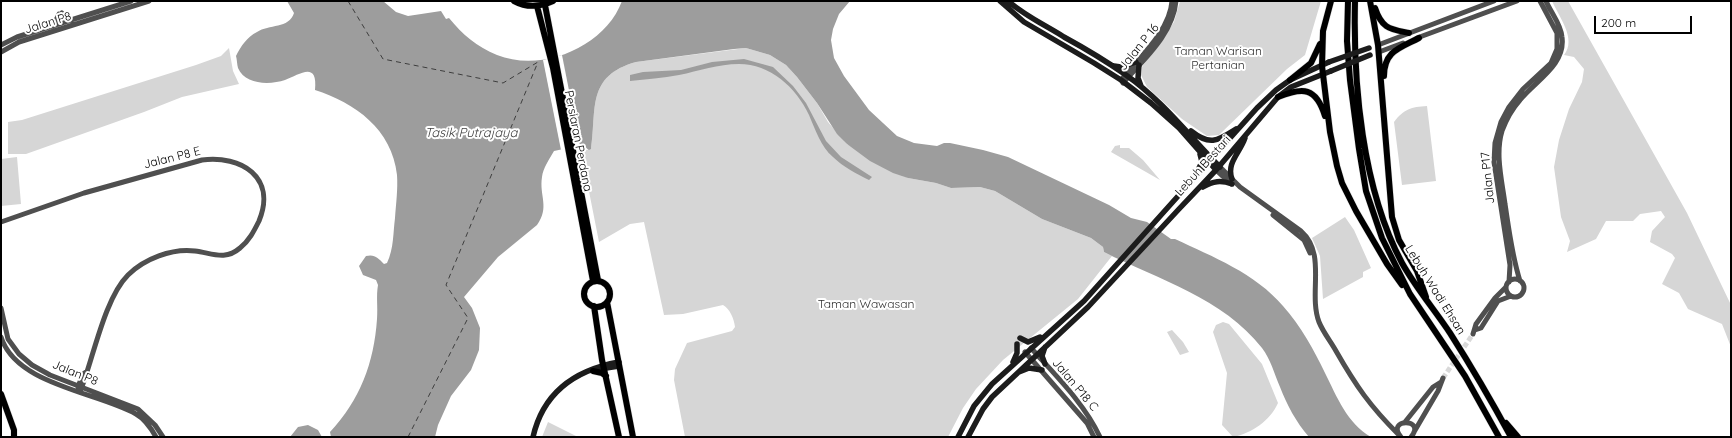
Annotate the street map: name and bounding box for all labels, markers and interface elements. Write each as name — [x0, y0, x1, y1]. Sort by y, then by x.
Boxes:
scale bar — [1596, 8, 1694, 34]
street label: Jalan P8 — [23, 9, 73, 37]
text: 200 m — [1601, 15, 1636, 30]
street label: Jalan P 16 — [1116, 21, 1162, 73]
park label: Taman Warisan Pertanian — [1174, 44, 1262, 72]
street label: Persiaran Perdana — [561, 89, 595, 193]
water label: Tasik Putrajaya — [425, 125, 517, 141]
street label: Lebuh Bestari — [1172, 133, 1234, 199]
street label: Jalan P8 E — [142, 144, 202, 172]
street label: Jalan P17 — [1478, 151, 1498, 205]
street label: Lebuh Wadi Ehsan — [1402, 243, 1468, 337]
park label: Taman Wawasan — [818, 297, 914, 311]
street label: Jalan P18 C — [1049, 356, 1101, 414]
street label: Jalan P8 — [50, 357, 100, 389]

